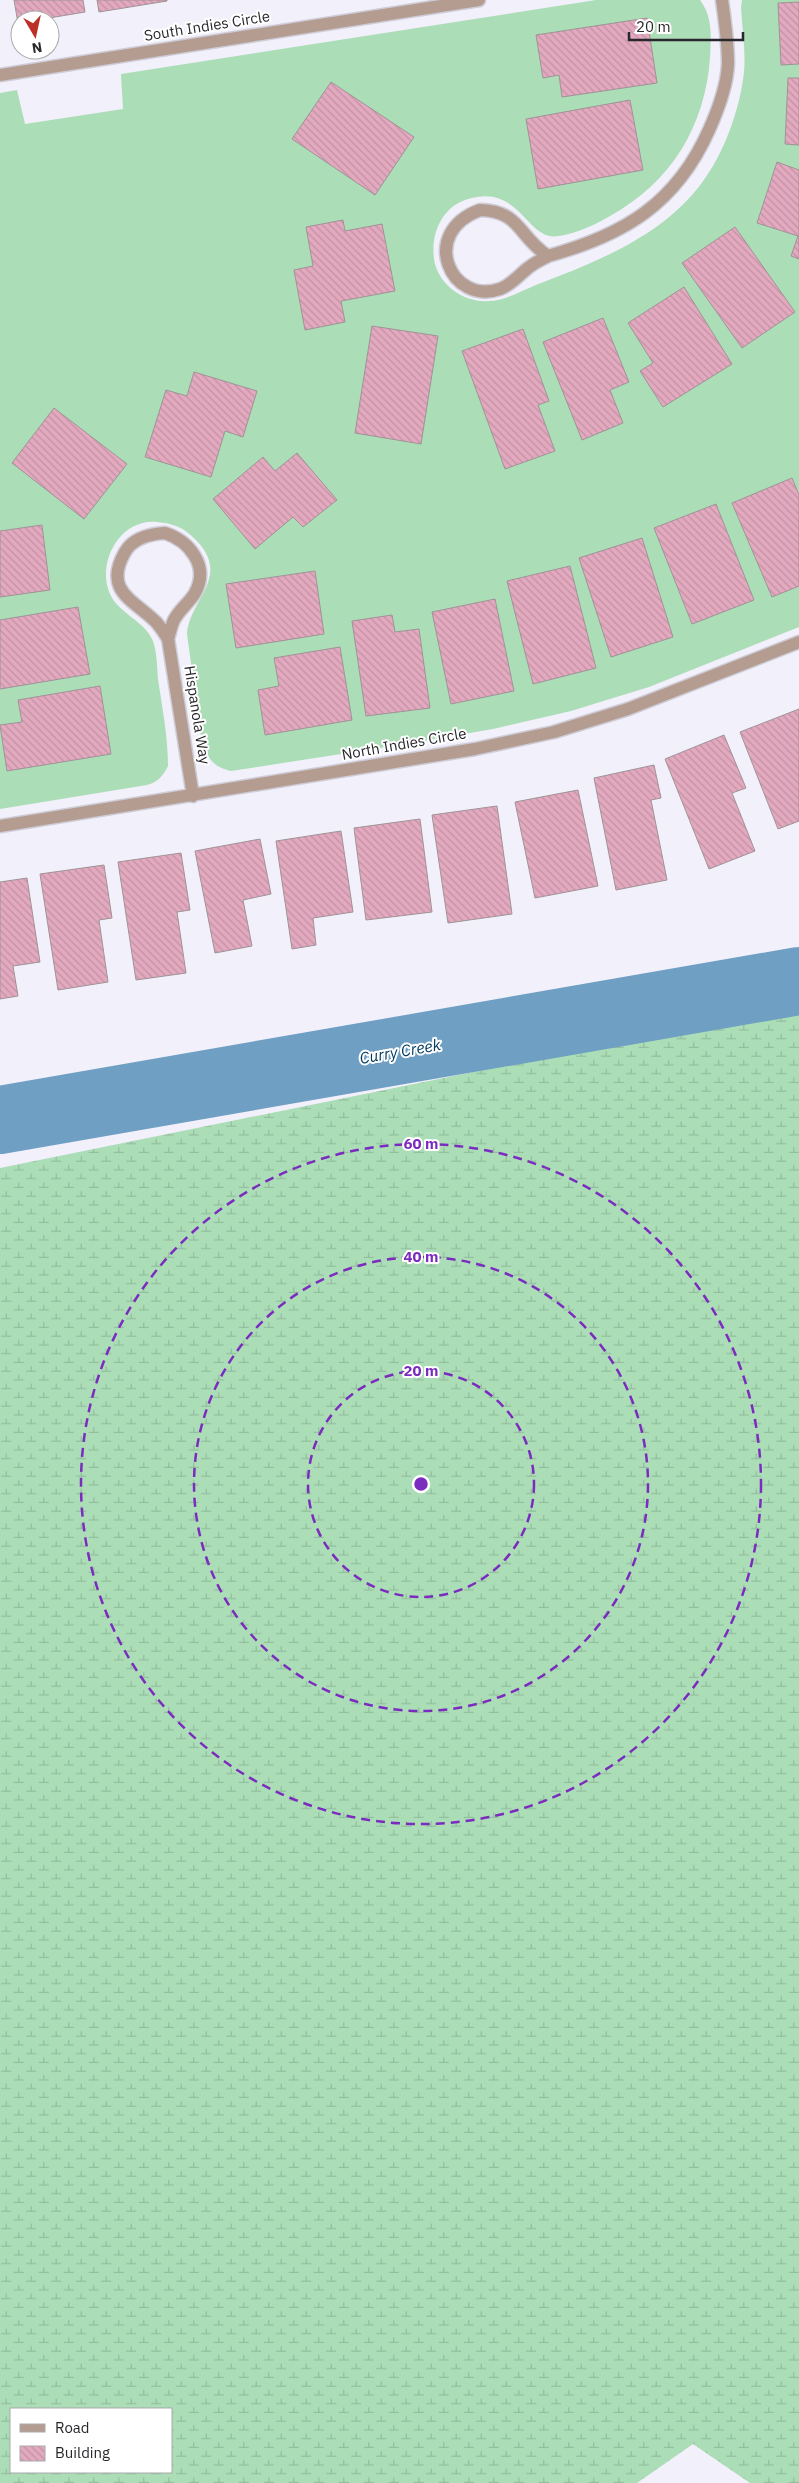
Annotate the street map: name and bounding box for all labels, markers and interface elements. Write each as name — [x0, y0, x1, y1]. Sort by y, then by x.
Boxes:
street label: South Indies Circle — [143, 6, 271, 45]
north arrow — [10, 10, 60, 60]
scale bar — [629, 10, 743, 42]
text: 20 m — [636, 17, 671, 36]
text: N — [31, 38, 43, 58]
street label: Hispanola Way — [180, 664, 215, 766]
street label: North Indies Circle — [340, 723, 468, 764]
water label: Curry Creek — [358, 1034, 443, 1068]
text: 60 m — [404, 1134, 438, 1153]
text: 40 m — [404, 1247, 438, 1266]
text: 20 m — [404, 1361, 438, 1380]
centre of rings — [412, 1475, 430, 1493]
legend — [10, 2408, 172, 2473]
text: Road — [55, 2418, 90, 2437]
text: Building — [55, 2443, 110, 2462]

